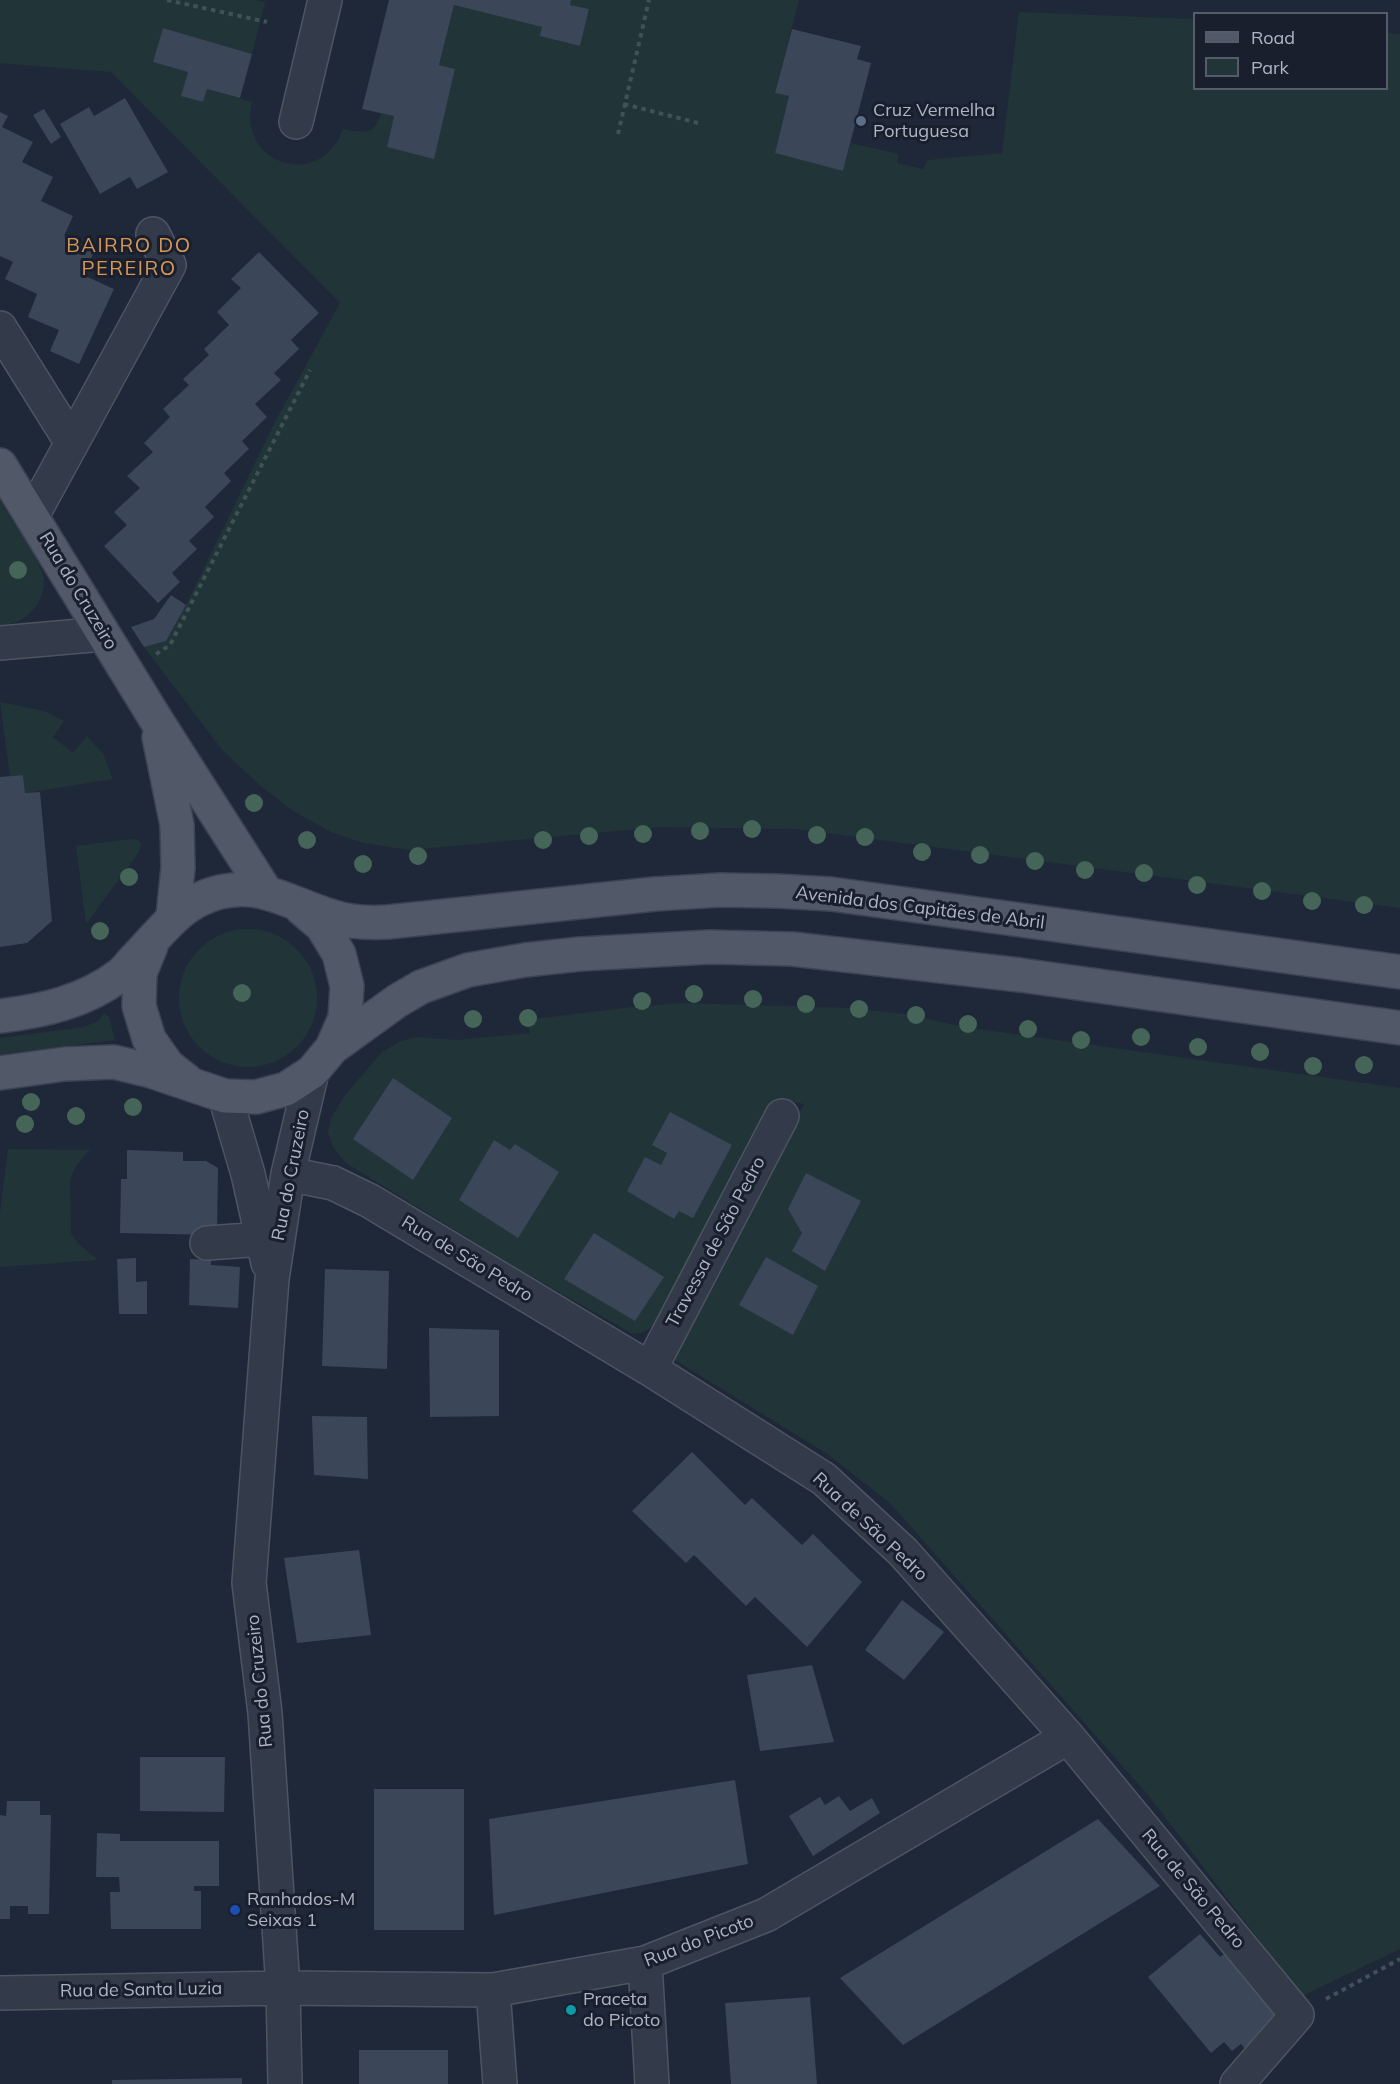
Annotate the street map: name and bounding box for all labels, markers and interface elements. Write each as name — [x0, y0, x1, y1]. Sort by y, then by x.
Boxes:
legend — [1193, 12, 1388, 90]
text: Road — [1251, 26, 1295, 49]
text: Park — [1251, 56, 1289, 79]
place label: Cruz Vermelha Portuguesa — [873, 100, 995, 142]
marker: Cruz Vermelha Portuguesa — [854, 114, 868, 128]
district label: BAIRRO DO PEREIRO — [66, 234, 192, 281]
street label: Rua do Cruzeiro — [34, 528, 122, 654]
street label: Avenida dos Capitães de Abril — [794, 882, 1046, 934]
street label: Rua do Cruzeiro — [268, 1108, 314, 1242]
street label: Travessa de São Pedro — [662, 1153, 770, 1331]
street label: Rua de São Pedro — [397, 1211, 537, 1307]
street label: Rua de São Pedro — [808, 1468, 932, 1586]
street label: Rua do Cruzeiro — [242, 1614, 278, 1748]
street label: Rua de São Pedro — [1137, 1825, 1249, 1953]
place label: Ranhados-M Seixas 1 — [247, 1889, 355, 1932]
marker: Ranhados-M Seixas 1 — [228, 1903, 242, 1917]
street label: Rua do Picoto — [641, 1910, 757, 1972]
street label: Rua de Santa Luzia — [60, 1978, 222, 2002]
place label: Praceta do Picoto — [583, 1989, 660, 2032]
marker: Praceta do Picoto — [564, 2003, 578, 2017]

